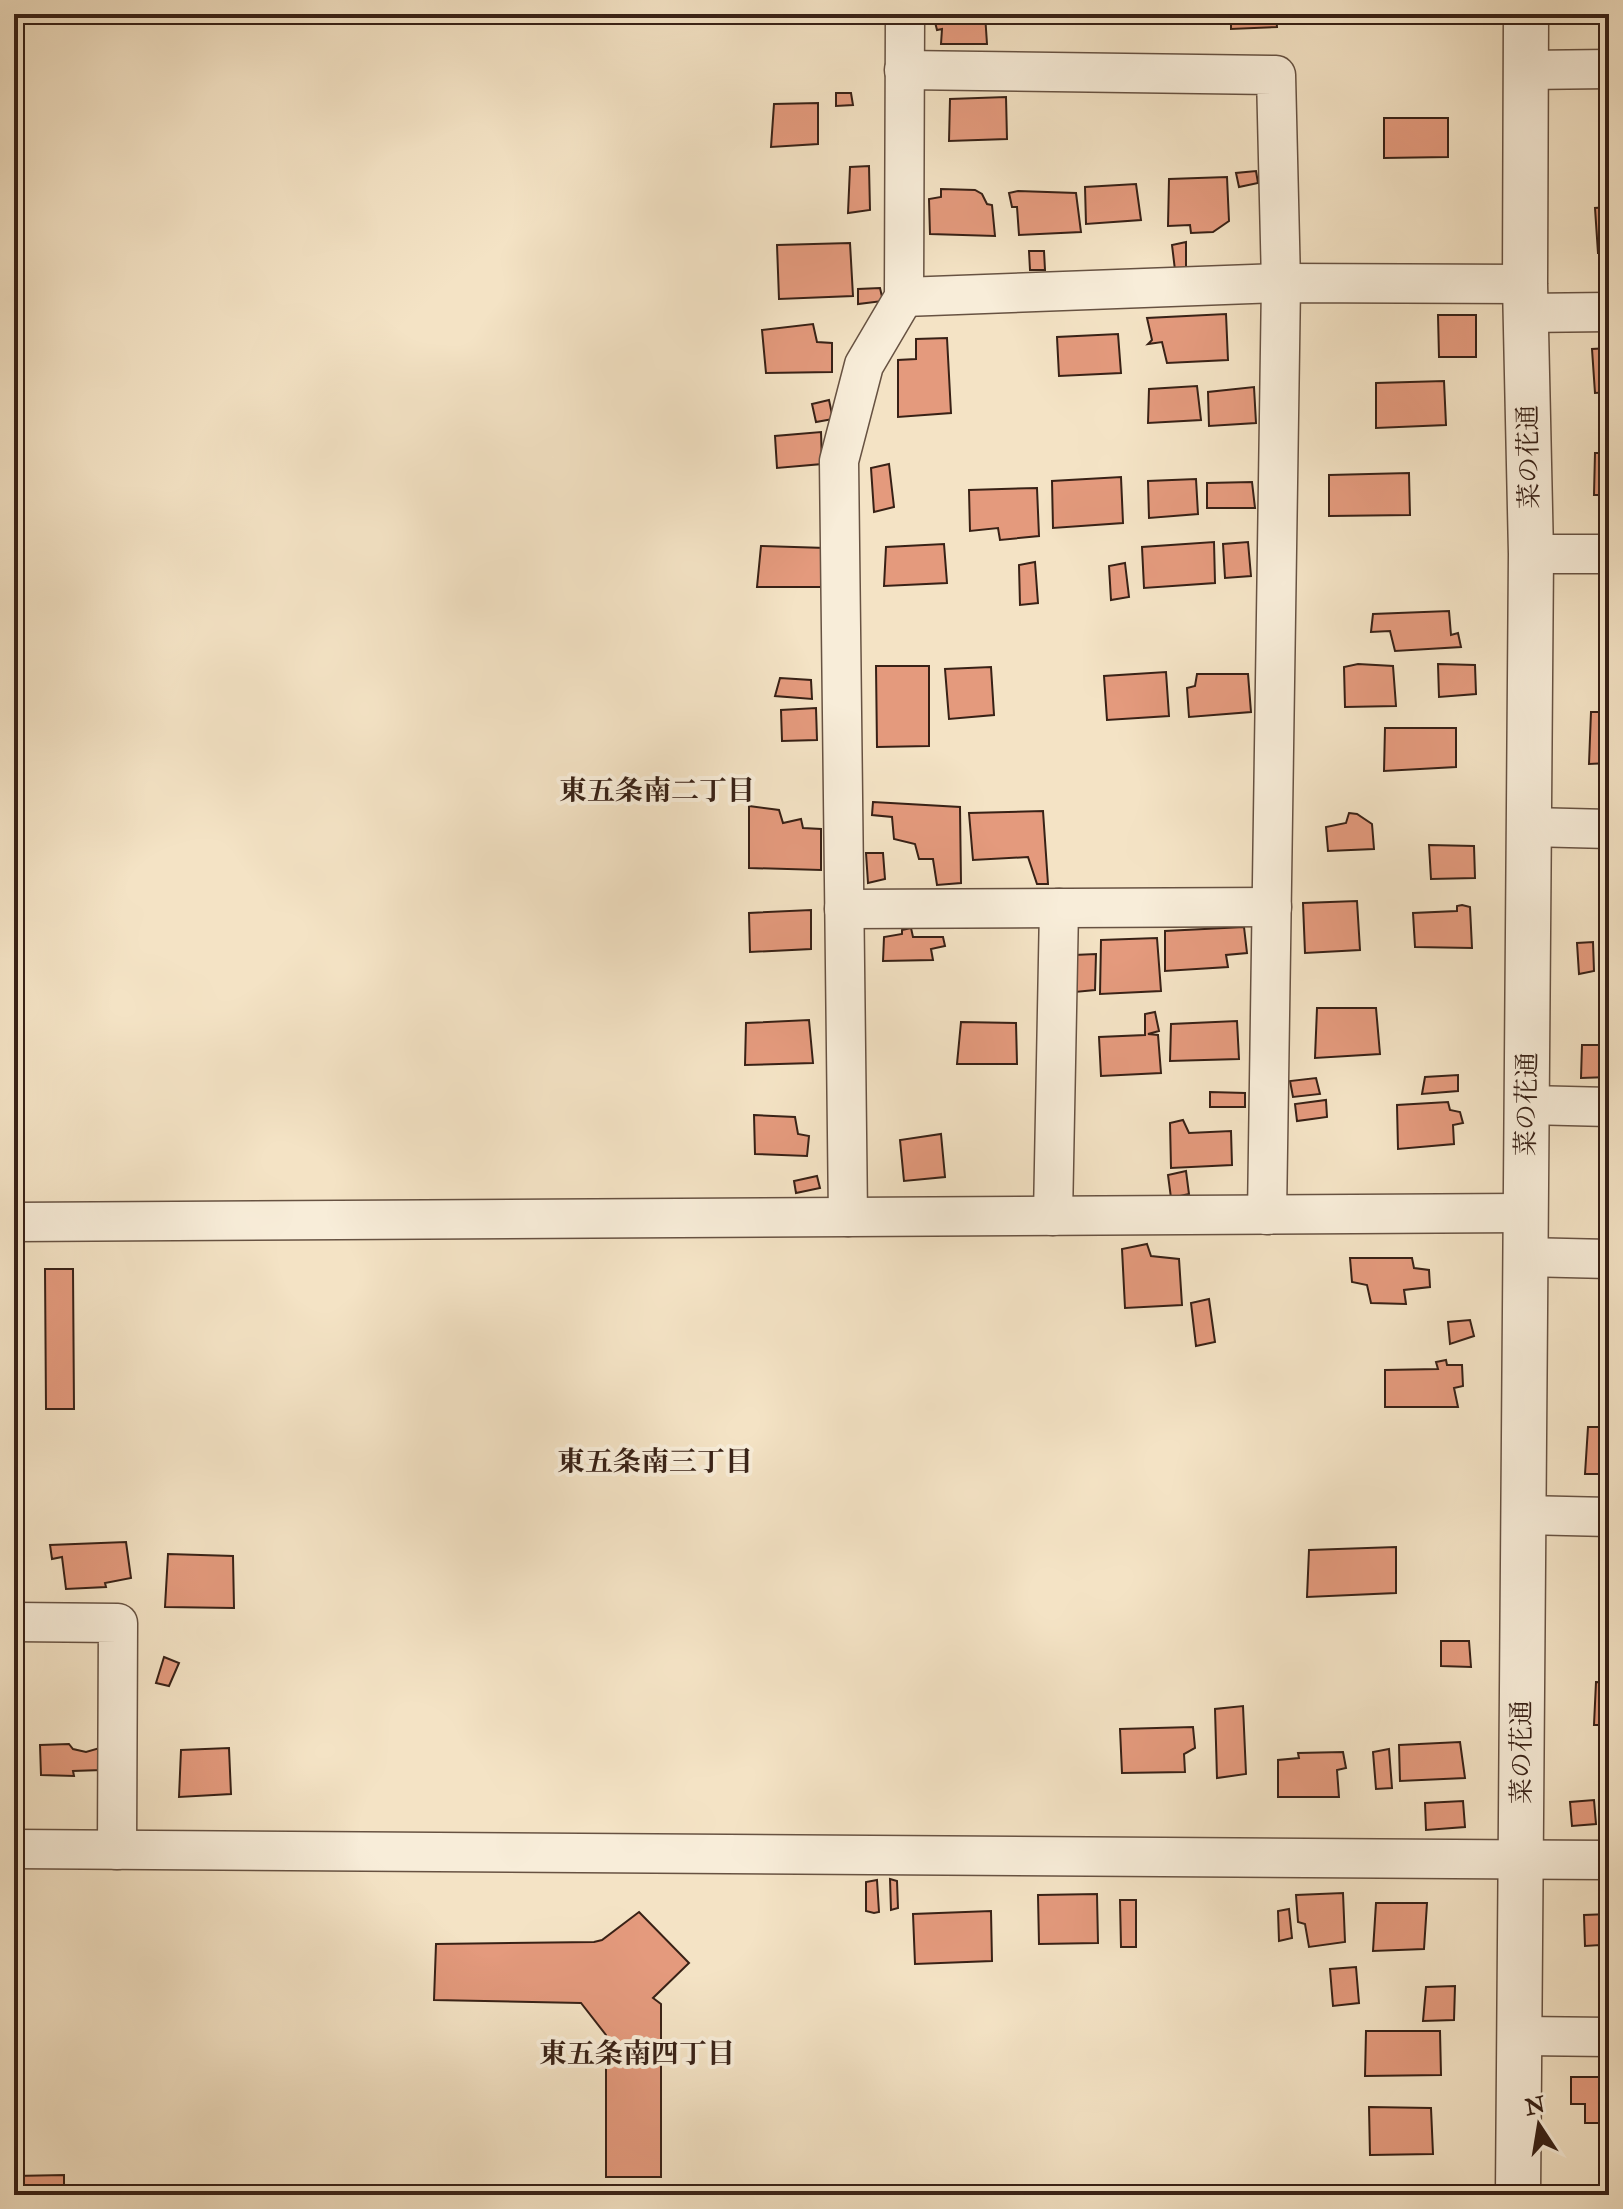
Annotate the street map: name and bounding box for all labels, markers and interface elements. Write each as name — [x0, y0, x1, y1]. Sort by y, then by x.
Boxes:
street label: 菜の花通 — [1512, 405, 1546, 509]
district label: 東五条南二丁目 — [559, 774, 755, 809]
street label: 菜の花通 — [1510, 1052, 1544, 1156]
district label: 東五条南三丁目 — [557, 1445, 753, 1480]
street label: 菜の花通 — [1506, 1700, 1538, 1804]
district label: 東五条南四丁目 — [539, 2037, 735, 2072]
north arrow — [1499, 2085, 1579, 2165]
text: N — [1522, 2091, 1548, 2122]

